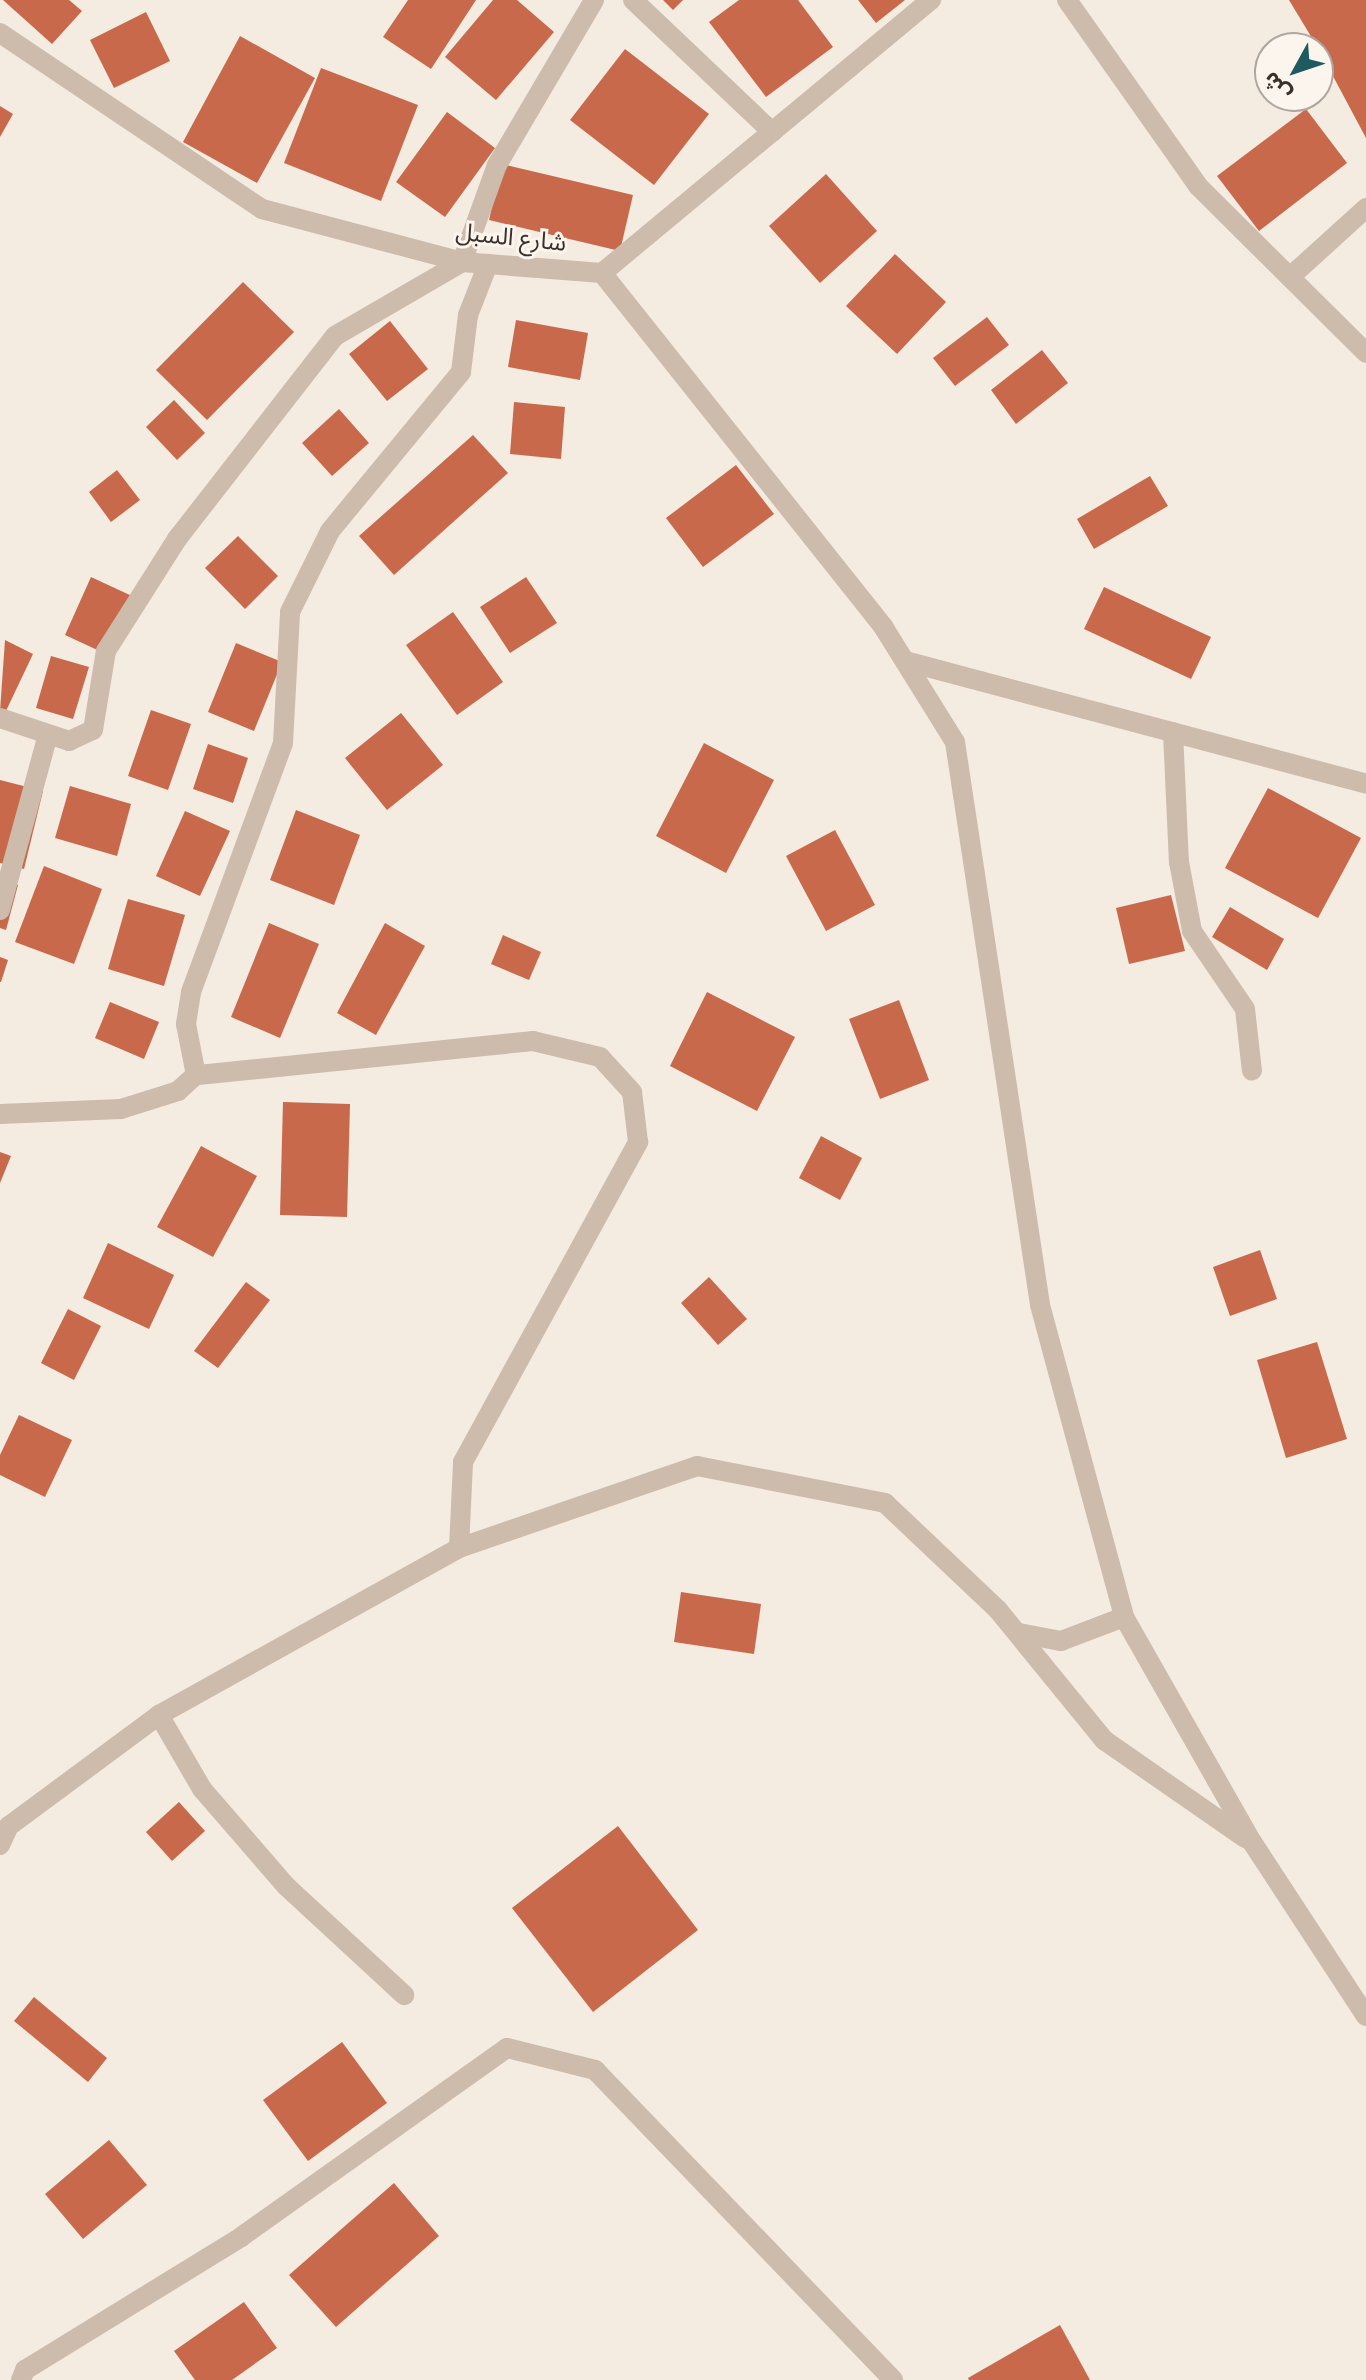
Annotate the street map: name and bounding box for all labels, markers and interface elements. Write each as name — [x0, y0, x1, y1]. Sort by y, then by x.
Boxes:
north arrow — [1254, 32, 1334, 112]
text: ش — [1256, 65, 1298, 107]
street label: شارع السبل — [454, 218, 568, 258]

